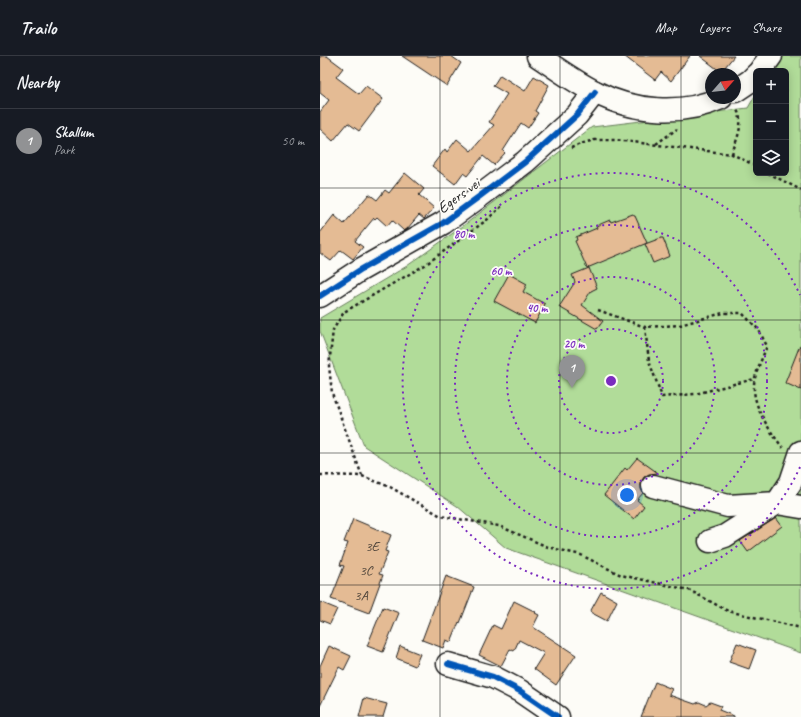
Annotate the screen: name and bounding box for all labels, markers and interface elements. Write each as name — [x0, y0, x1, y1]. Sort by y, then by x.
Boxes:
text: Trailo — [20, 16, 56, 40]
text: Map — [655, 19, 677, 36]
text: Layers — [699, 19, 730, 36]
text: Share — [752, 19, 781, 36]
north arrow — [705, 68, 741, 104]
map controls — [753, 68, 789, 176]
button: + — [753, 68, 789, 104]
text: Nearby — [16, 72, 59, 93]
button: − — [753, 104, 789, 140]
text: Skallum — [54, 123, 93, 142]
text: 1 — [26, 133, 32, 149]
text: 50 m — [282, 133, 304, 149]
button: layers — [753, 140, 789, 176]
text: Park — [54, 142, 75, 158]
street label: Egers vei — [433, 172, 485, 218]
text: 80 m — [454, 226, 475, 242]
text: 60 m — [491, 263, 513, 279]
text: 40 m — [527, 300, 548, 316]
text: 20 m — [564, 336, 585, 352]
pin: 1 — [559, 355, 585, 388]
centre of rings — [604, 374, 618, 388]
your location — [617, 485, 637, 505]
house number: 3E — [365, 538, 380, 555]
house number: 3C — [360, 562, 374, 579]
house number: 3A — [354, 587, 369, 604]

